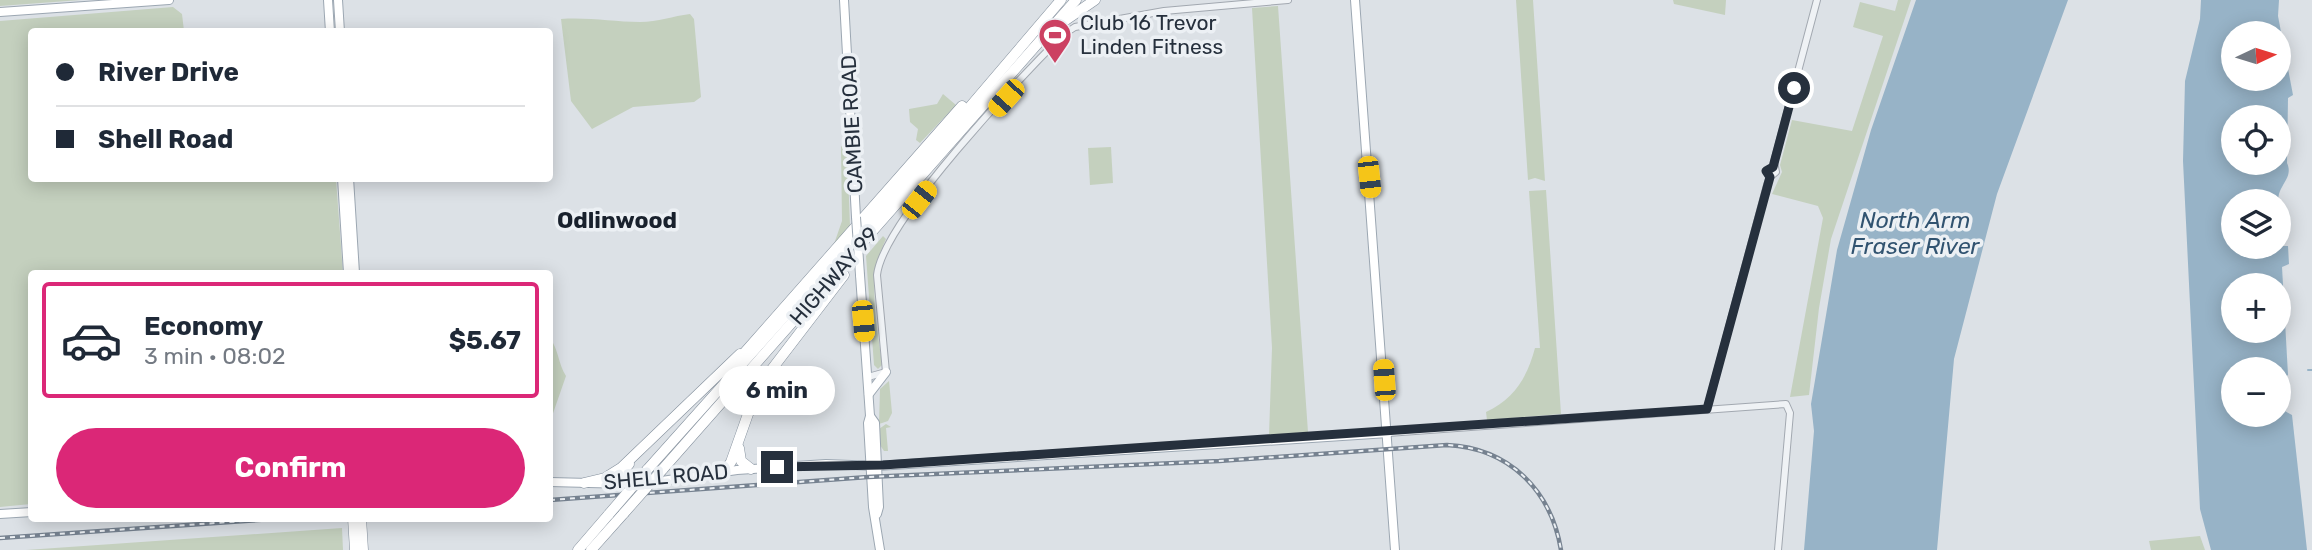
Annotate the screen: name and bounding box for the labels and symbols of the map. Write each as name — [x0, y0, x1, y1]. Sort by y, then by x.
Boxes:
place label: Club 16 Trevor Linden Fitness — [1080, 10, 1223, 59]
sports icon: Club 16 Trevor Linden Fitness — [1036, 16, 1074, 65]
north arrow — [2221, 21, 2291, 91]
street label: CAMBIE ROAD — [835, 54, 868, 194]
route start — [1778, 72, 1810, 104]
car — [985, 75, 1028, 121]
car — [1357, 155, 1382, 199]
car — [898, 177, 941, 223]
district label: Odlinwood — [557, 206, 677, 234]
water label: North Arm Fraser River — [1851, 206, 1980, 260]
street label: HIGHWAY 99 — [784, 221, 883, 330]
car — [851, 299, 876, 343]
car — [1373, 358, 1396, 402]
callout: 6 min — [719, 365, 835, 414]
route end — [761, 451, 793, 483]
street label: SHELL ROAD — [602, 459, 729, 494]

